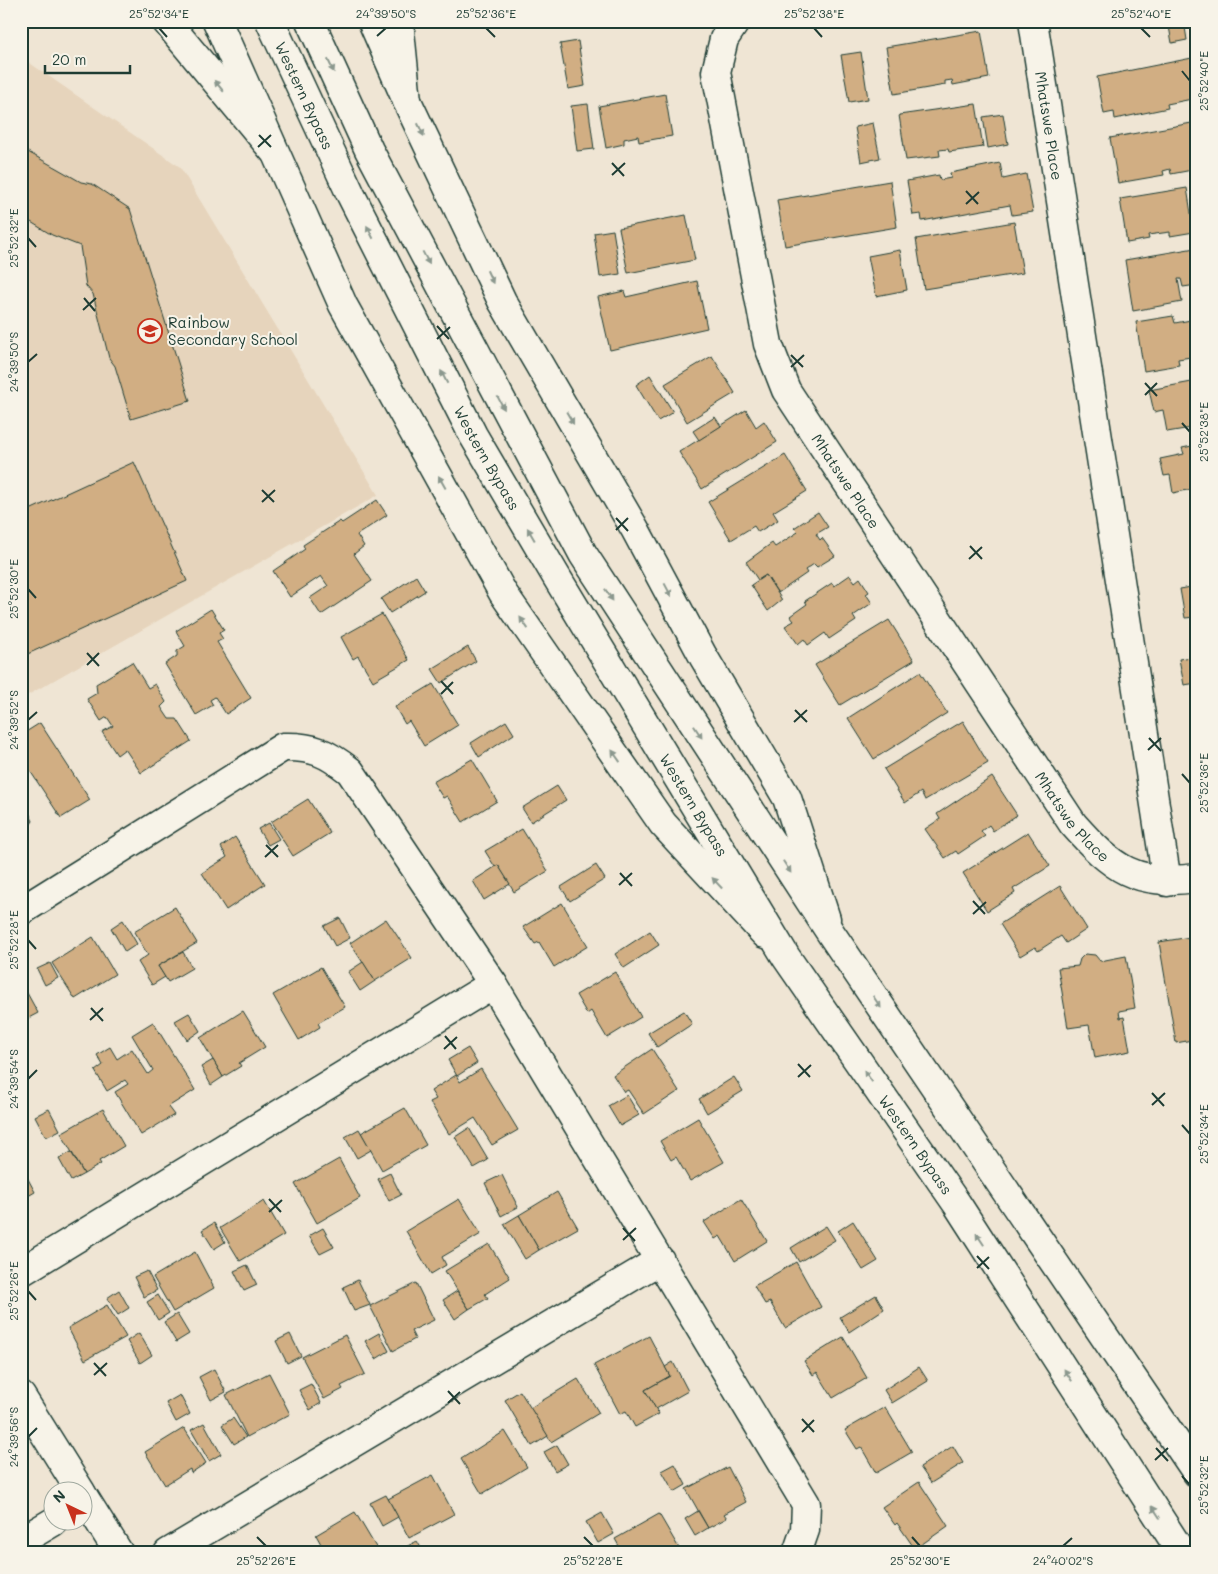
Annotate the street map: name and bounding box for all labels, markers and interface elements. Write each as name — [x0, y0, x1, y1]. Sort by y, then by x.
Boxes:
text: 25°52'34"E — [129, 5, 189, 21]
text: 24°39'50"S — [356, 5, 416, 21]
text: 25°52'36"E — [456, 5, 516, 21]
text: 25°52'38"E — [784, 5, 844, 21]
text: 25°52'40"E — [1111, 5, 1171, 21]
street label: Western Bypass — [271, 38, 338, 152]
scale bar — [45, 42, 130, 74]
text: 20 m — [52, 49, 86, 69]
text: 25°52'40"E — [1195, 51, 1211, 111]
one-way arrow — [327, 59, 335, 73]
street label: Mhatswe Place — [1031, 70, 1068, 182]
one-way arrow — [214, 80, 225, 93]
one-way arrow — [417, 123, 425, 137]
text: 25°52'32"E — [5, 208, 21, 268]
one-way arrow — [366, 225, 374, 239]
one-way arrow — [422, 251, 430, 266]
one-way arrow — [486, 270, 494, 284]
place label: Rainbow Secondary School — [168, 312, 298, 349]
school or university icon: Rainbow Secondary School — [137, 318, 163, 344]
text: 24°39'50"S — [5, 332, 21, 392]
one-way arrow — [440, 370, 448, 384]
one-way arrow — [497, 395, 505, 410]
street label: Western Bypass — [450, 402, 525, 513]
text: 25°52'38"E — [1195, 402, 1211, 462]
one-way arrow — [566, 411, 575, 424]
street label: Mhatswe Place — [808, 430, 885, 532]
one-way arrow — [437, 476, 446, 489]
one-way arrow — [527, 528, 536, 541]
text: 25°52'30"E — [5, 559, 21, 619]
one-way arrow — [664, 582, 672, 597]
one-way arrow — [605, 589, 614, 602]
one-way arrow — [519, 616, 529, 629]
text: 24°39'52"S — [5, 690, 21, 750]
one-way arrow — [693, 725, 702, 738]
one-way arrow — [611, 750, 621, 763]
street label: Western Bypass — [655, 750, 733, 860]
text: 25°52'36"E — [1195, 753, 1211, 813]
street label: Mhatswe Place — [1031, 767, 1114, 866]
one-way arrow — [782, 861, 792, 874]
one-way arrow — [711, 877, 723, 889]
text: 25°52'28"E — [5, 910, 21, 970]
one-way arrow — [873, 996, 882, 1009]
text: 24°39'54"S — [5, 1049, 21, 1109]
one-way arrow — [864, 1069, 873, 1082]
street label: Western Bypass — [874, 1091, 957, 1198]
text: 25°52'34"E — [1195, 1104, 1211, 1164]
one-way arrow — [975, 1232, 984, 1245]
text: 25°52'26"E — [5, 1261, 21, 1321]
one-way arrow — [1063, 1369, 1073, 1382]
text: 24°39'56"S — [5, 1407, 21, 1467]
text: 25°52'32"E — [1195, 1455, 1211, 1515]
north arrow — [42, 1482, 92, 1532]
text: N — [48, 1486, 69, 1507]
one-way arrow — [1151, 1505, 1161, 1518]
text: 25°52'26"E — [236, 1552, 296, 1568]
text: 25°52'28"E — [563, 1552, 623, 1568]
text: 25°52'30"E — [890, 1552, 950, 1568]
text: 24°40'02"S — [1033, 1552, 1094, 1568]

